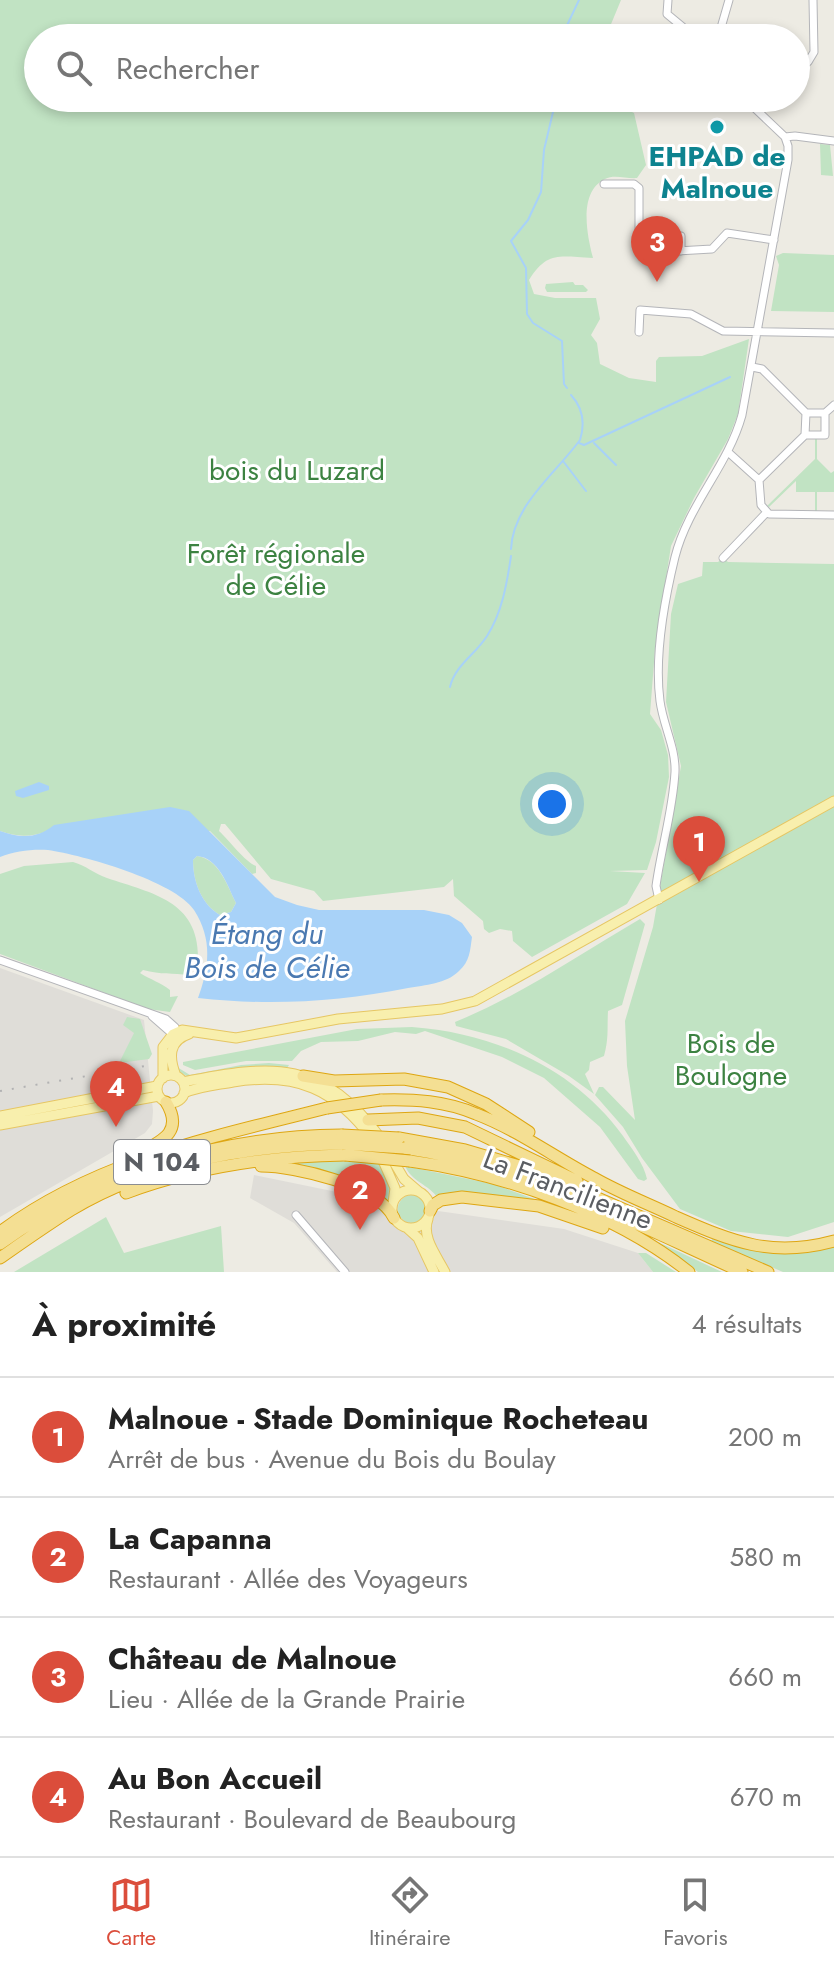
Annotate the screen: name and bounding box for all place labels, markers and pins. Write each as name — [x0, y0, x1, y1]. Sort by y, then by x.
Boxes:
marker: EHPAD de Malnoue — [708, 118, 726, 136]
place label: EHPAD de Malnoue — [648, 136, 786, 209]
pin: 3 — [631, 216, 683, 282]
pin: 1 — [673, 816, 725, 882]
pin: 4 — [90, 1061, 142, 1127]
pin: 2 — [334, 1164, 386, 1230]

